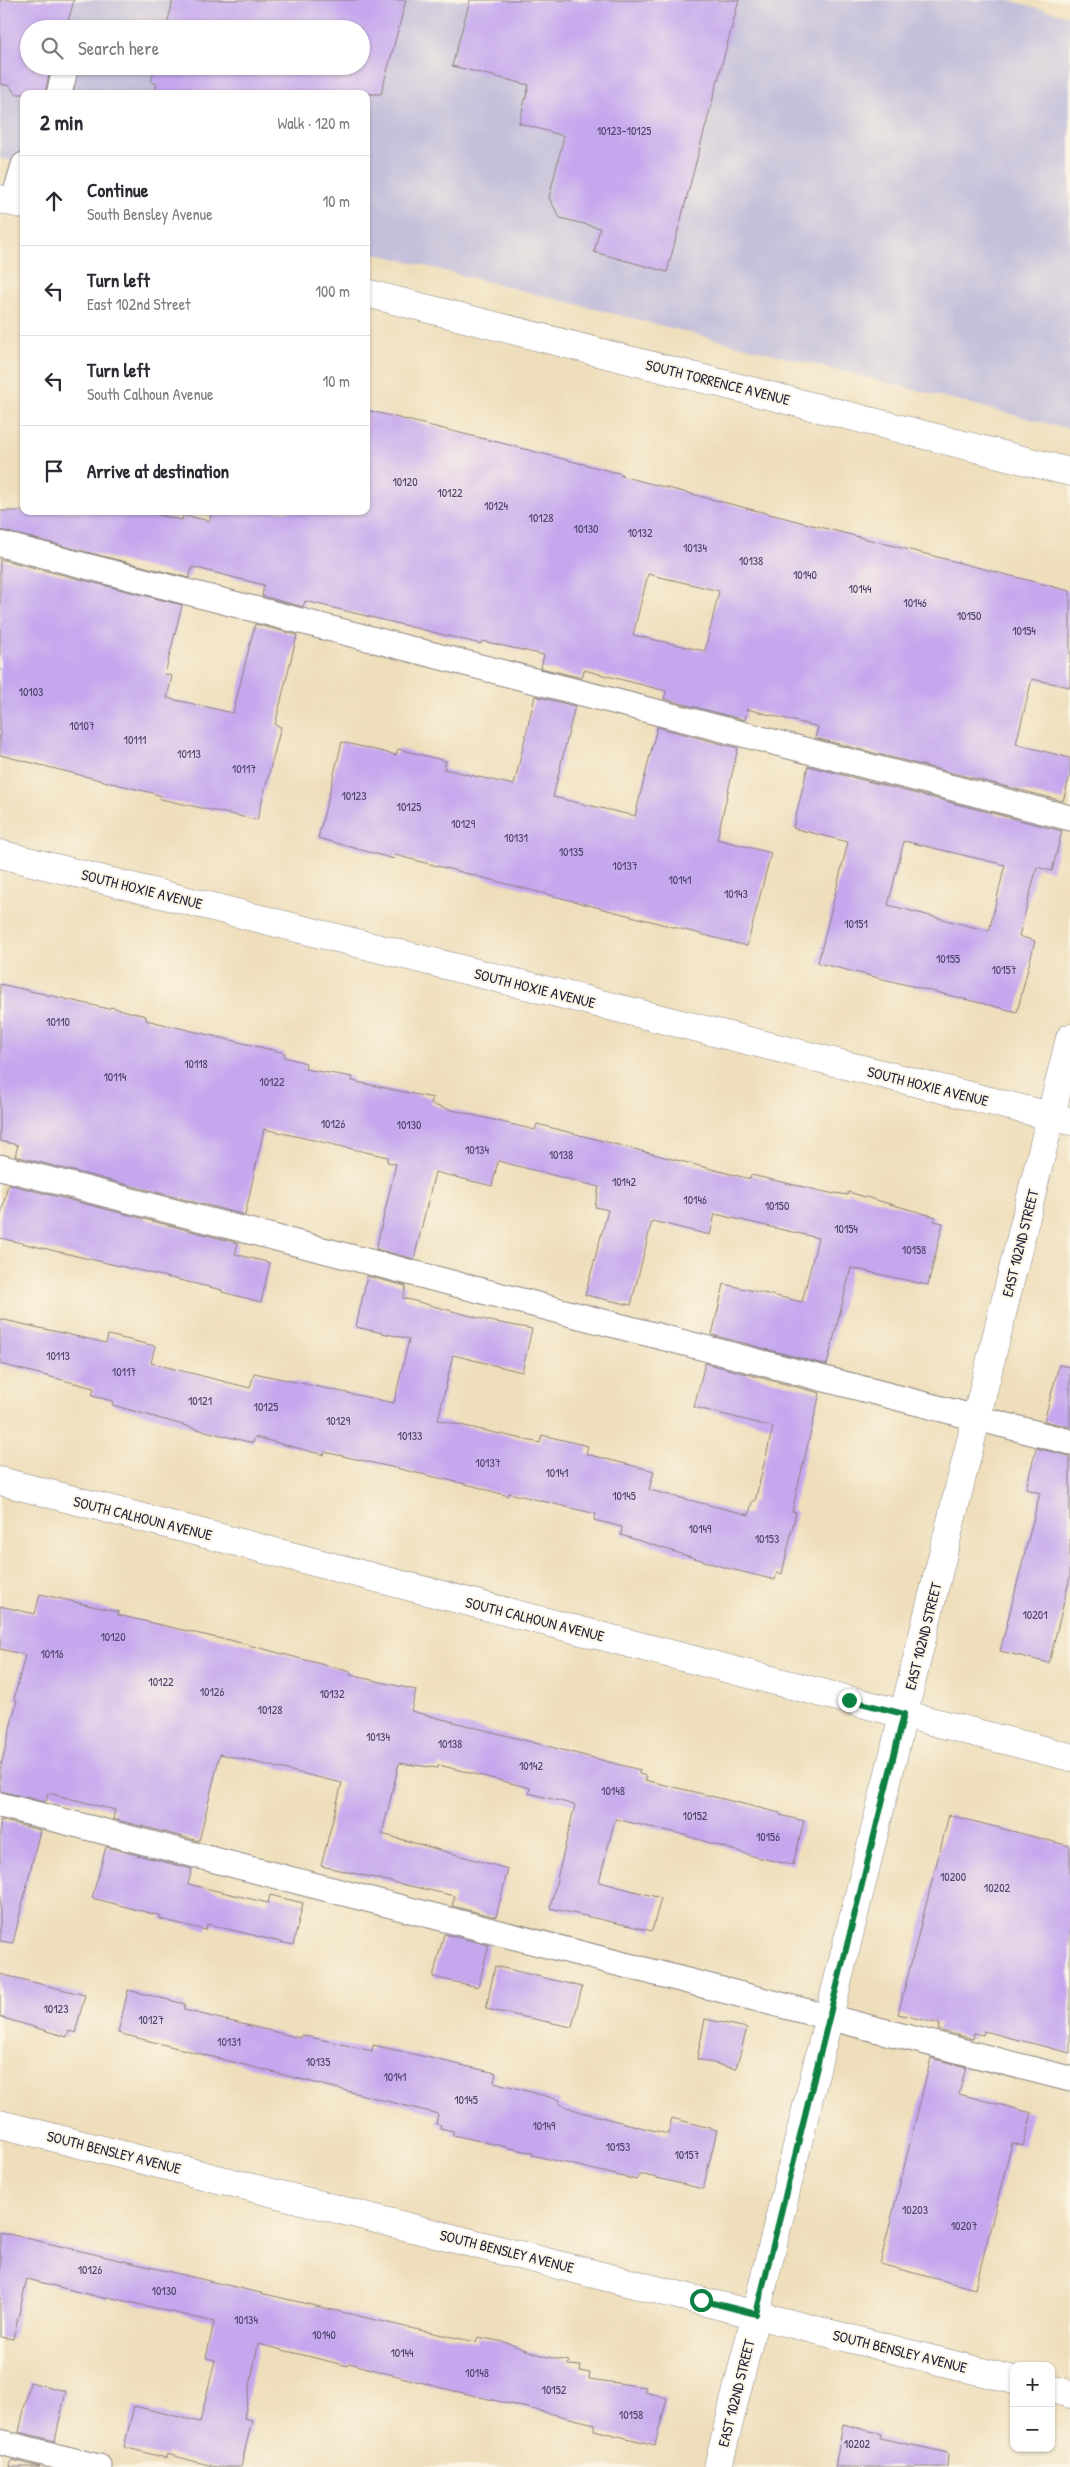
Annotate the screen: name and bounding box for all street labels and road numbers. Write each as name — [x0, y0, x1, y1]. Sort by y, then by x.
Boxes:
street label: SOUTH TORRENCE AVENUE — [644, 354, 793, 410]
street label: SOUTH HOXIE AVENUE — [79, 864, 205, 914]
street label: SOUTH HOXIE AVENUE — [472, 963, 598, 1013]
street label: SOUTH HOXIE AVENUE — [865, 1061, 991, 1111]
street label: EAST 102ND STREET — [997, 1186, 1044, 1299]
street label: SOUTH CALHOUN AVENUE — [71, 1491, 215, 1545]
street label: EAST 102ND STREET — [900, 1579, 947, 1692]
street label: SOUTH CALHOUN AVENUE — [463, 1592, 607, 1646]
street label: SOUTH BENSLEY AVENUE — [45, 2125, 184, 2179]
street label: SOUTH BENSLEY AVENUE — [438, 2224, 577, 2278]
street label: SOUTH BENSLEY AVENUE — [831, 2324, 970, 2378]
street label: EAST 102ND STREET — [713, 2336, 760, 2449]

